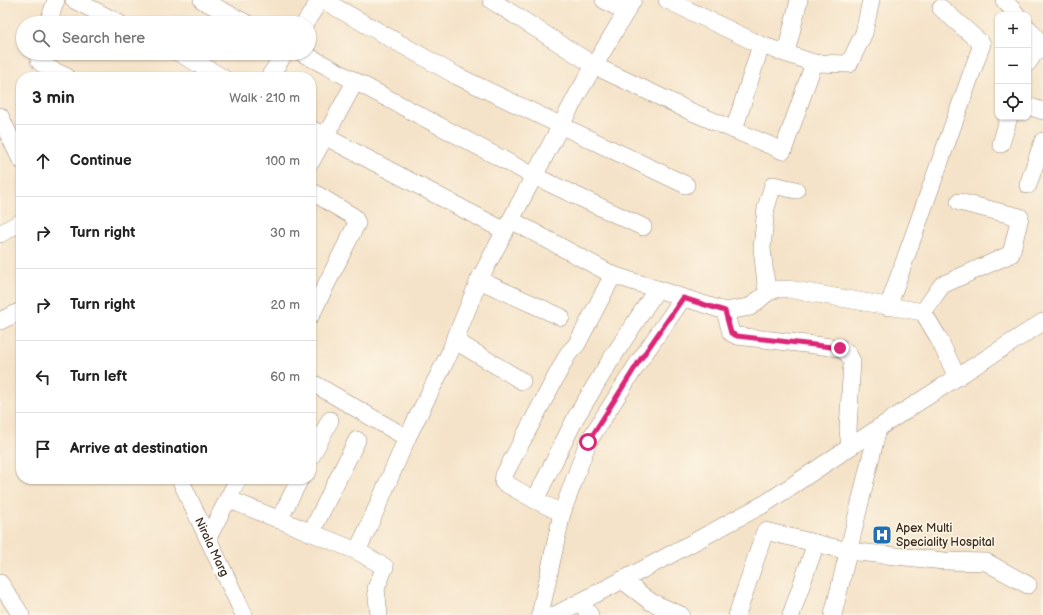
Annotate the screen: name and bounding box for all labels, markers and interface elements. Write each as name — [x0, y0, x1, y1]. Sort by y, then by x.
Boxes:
map controls — [995, 12, 1031, 120]
button: + — [995, 12, 1031, 48]
search box — [16, 16, 316, 60]
icon: search — [30, 27, 52, 49]
text: Search here — [62, 29, 145, 48]
button: − — [995, 48, 1031, 84]
button: locate — [995, 84, 1031, 120]
text: 3 min — [32, 88, 75, 108]
text: Walk · 210 m — [229, 90, 300, 106]
icon: ahead — [32, 150, 54, 172]
text: Continue — [70, 151, 132, 170]
text: 100 m — [265, 153, 300, 169]
icon: right — [32, 222, 54, 244]
text: Turn right — [70, 223, 135, 242]
text: 30 m — [270, 225, 300, 241]
icon: right — [32, 294, 54, 316]
text: Turn right — [70, 295, 135, 314]
text: 20 m — [270, 297, 300, 313]
route end — [831, 339, 849, 357]
icon: left — [32, 366, 54, 388]
text: Turn left — [70, 367, 127, 386]
text: 60 m — [270, 369, 300, 385]
route start — [579, 433, 597, 451]
icon: arrive — [32, 438, 54, 460]
text: Arrive at destination — [70, 439, 208, 458]
street label: Nirala Marg — [192, 515, 232, 579]
place label: Apex Multi Speciality Hospital — [896, 521, 994, 550]
hospital icon: Apex Multi Speciality Hospital — [871, 524, 893, 546]

